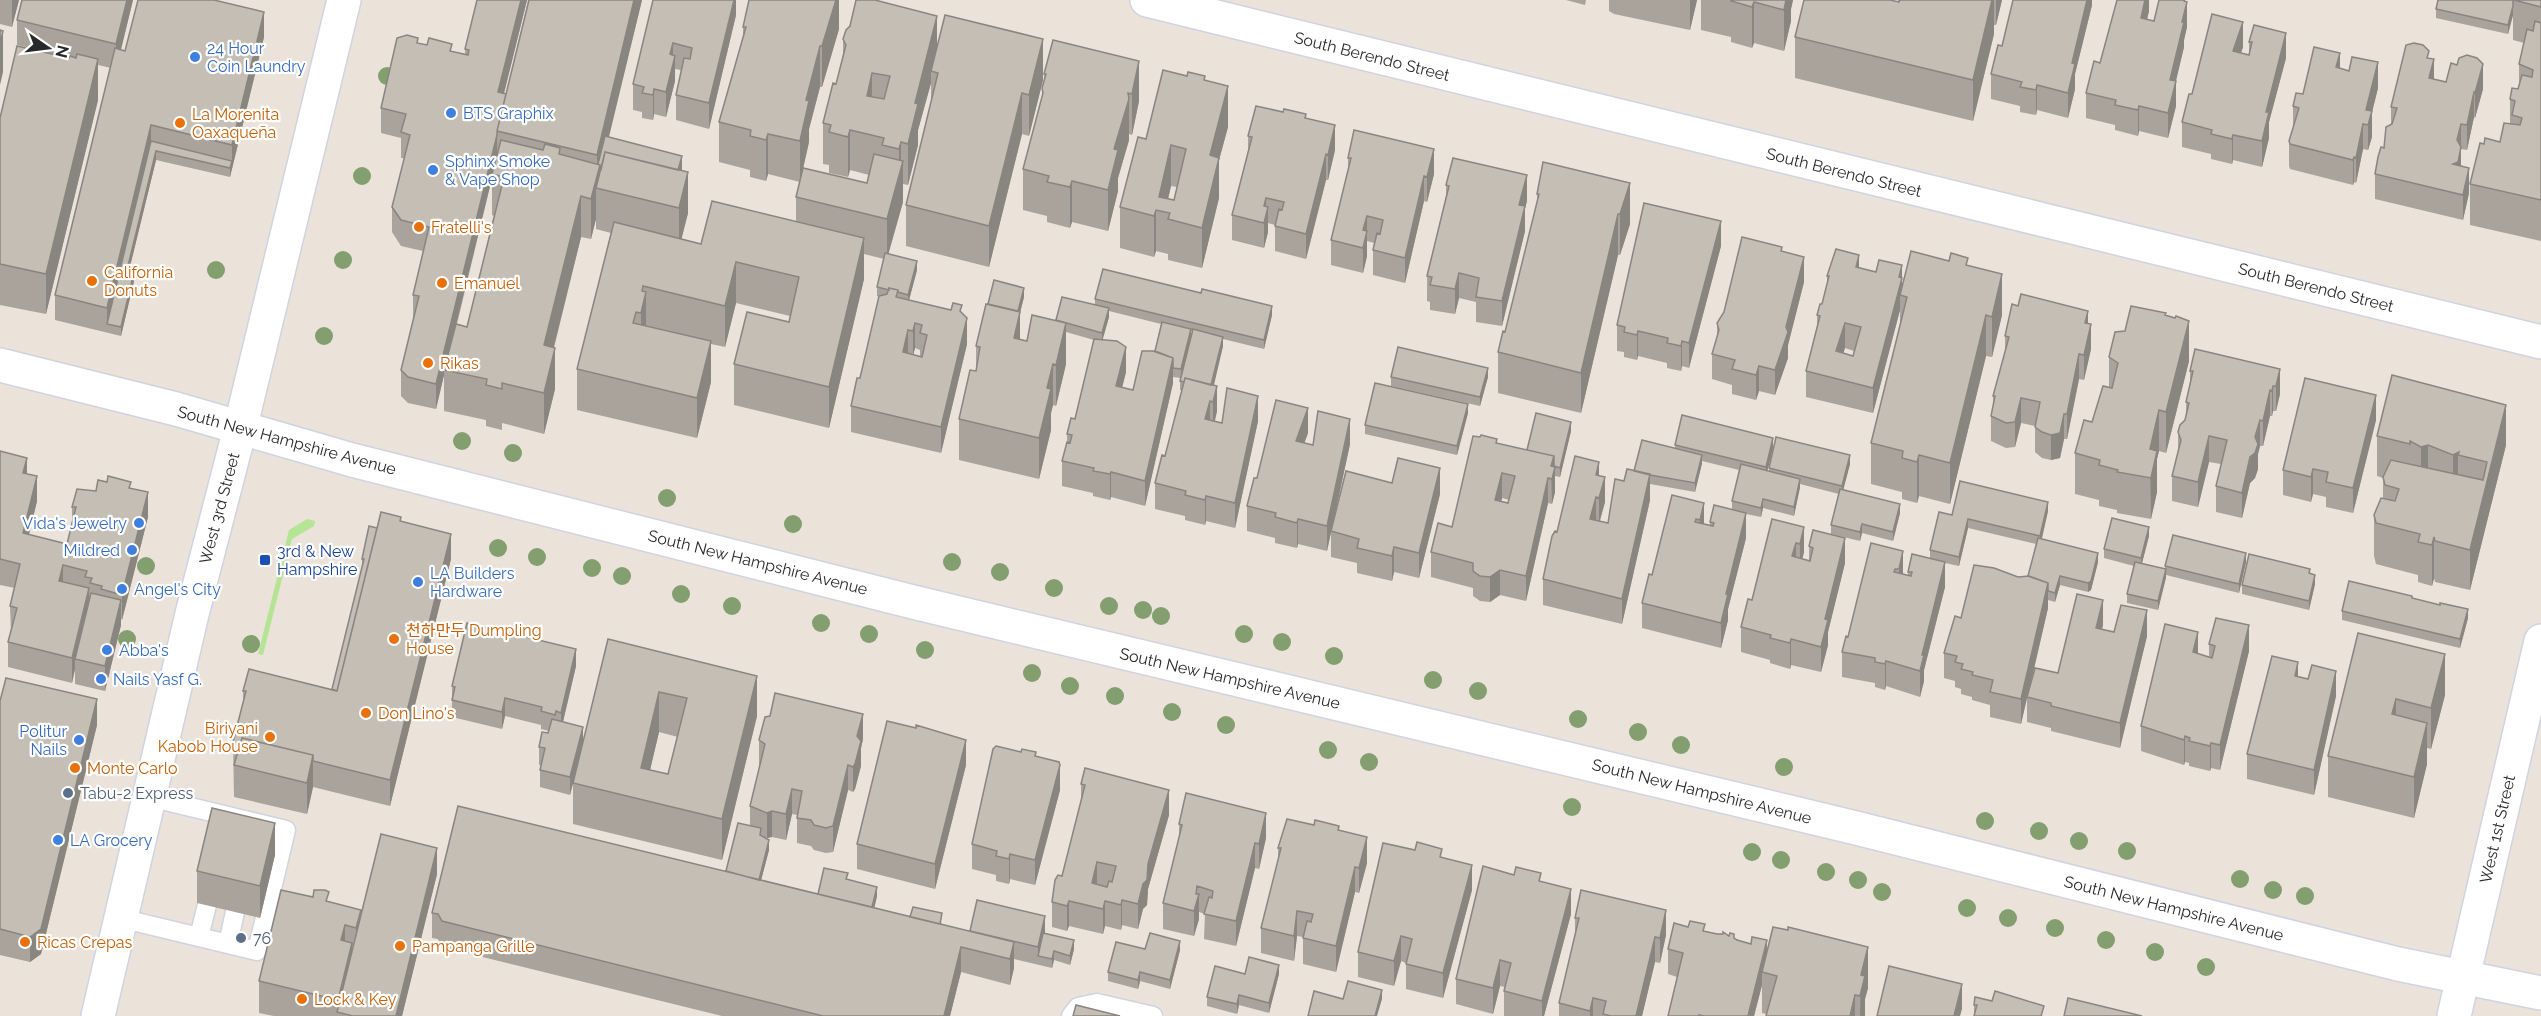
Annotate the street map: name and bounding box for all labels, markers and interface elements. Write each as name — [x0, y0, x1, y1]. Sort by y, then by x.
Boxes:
north arrow — [18, 18, 78, 78]
street label: South Berendo Street — [1292, 28, 1452, 85]
place label: 24 Hour Coin Laundry — [207, 39, 306, 76]
text: N — [51, 43, 73, 60]
marker: 24 Hour Coin Laundry — [188, 50, 202, 64]
place label: BTS Graphix — [463, 104, 554, 123]
place label: La Morenita Oaxaqueña — [192, 105, 279, 142]
marker: BTS Graphix — [444, 106, 458, 120]
marker: La Morenita Oaxaqueña — [173, 116, 187, 130]
street label: South Berendo Street — [1764, 144, 1924, 201]
place label: Sphinx Smoke & Vape Shop — [445, 152, 550, 189]
marker: Sphinx Smoke & Vape Shop — [426, 163, 440, 177]
place label: Fratelli's — [431, 218, 492, 237]
marker: Fratelli's — [412, 220, 426, 234]
street label: South Berendo Street — [2236, 259, 2396, 316]
place label: California Donuts — [104, 263, 173, 300]
marker: California Donuts — [85, 274, 99, 288]
place label: Emanuel — [454, 274, 520, 293]
marker: Emanuel — [435, 276, 449, 290]
place label: Rikas — [440, 354, 479, 373]
marker: Rikas — [421, 356, 435, 370]
street label: South New Hampshire Avenue — [175, 402, 398, 479]
street label: West 3rd Street — [195, 450, 244, 566]
place label: Vida's Jewelry — [22, 514, 127, 533]
marker: Vida's Jewelry — [132, 516, 146, 530]
street label: South New Hampshire Avenue — [646, 526, 870, 599]
place label: Mildred — [63, 541, 120, 560]
place label: 3rd & New Hampshire — [277, 542, 357, 579]
marker: Mildred — [125, 543, 139, 557]
marker: 3rd & New Hampshire — [258, 553, 272, 567]
place label: LA Builders Hardware — [430, 564, 515, 601]
marker: LA Builders Hardware — [411, 575, 425, 589]
place label: Angel's City — [134, 580, 221, 599]
marker: Angel's City — [115, 582, 129, 596]
place label: 천하만두 Dumpling House — [406, 621, 542, 658]
marker: 천하만두 Dumpling House — [387, 632, 401, 646]
place label: Abba's — [119, 641, 169, 660]
marker: Abba's — [100, 643, 114, 657]
street label: South New Hampshire Avenue — [1118, 644, 1342, 713]
place label: Nails Yasf G. — [113, 670, 202, 689]
marker: Nails Yasf G. — [94, 672, 108, 686]
place label: Don Lino's — [378, 704, 455, 723]
marker: Don Lino's — [359, 706, 373, 720]
place label: Biriyani Kabob House — [158, 719, 258, 756]
place label: Politur Nails — [19, 722, 67, 759]
marker: Biriyani Kabob House — [263, 730, 277, 744]
marker: Politur Nails — [72, 733, 86, 747]
street label: South New Hampshire Avenue — [1590, 755, 1814, 828]
place label: Monte Carlo — [87, 759, 178, 778]
marker: Monte Carlo — [68, 761, 82, 775]
street label: West 1st Street — [2476, 772, 2519, 885]
place label: Tabu-2 Express — [80, 784, 193, 803]
marker: Tabu-2 Express — [61, 786, 75, 800]
place label: LA Grocery — [70, 831, 153, 850]
marker: LA Grocery — [51, 833, 65, 847]
street label: South New Hampshire Avenue — [2062, 872, 2286, 945]
place label: 76 — [253, 929, 271, 948]
marker: 76 — [234, 931, 248, 945]
place label: Ricas Crepas — [37, 933, 132, 952]
marker: Ricas Crepas — [18, 935, 32, 949]
place label: Pampanga Grille — [412, 937, 535, 956]
marker: Pampanga Grille — [393, 939, 407, 953]
place label: Lock & Key — [314, 990, 397, 1009]
marker: Lock & Key — [295, 992, 309, 1006]

